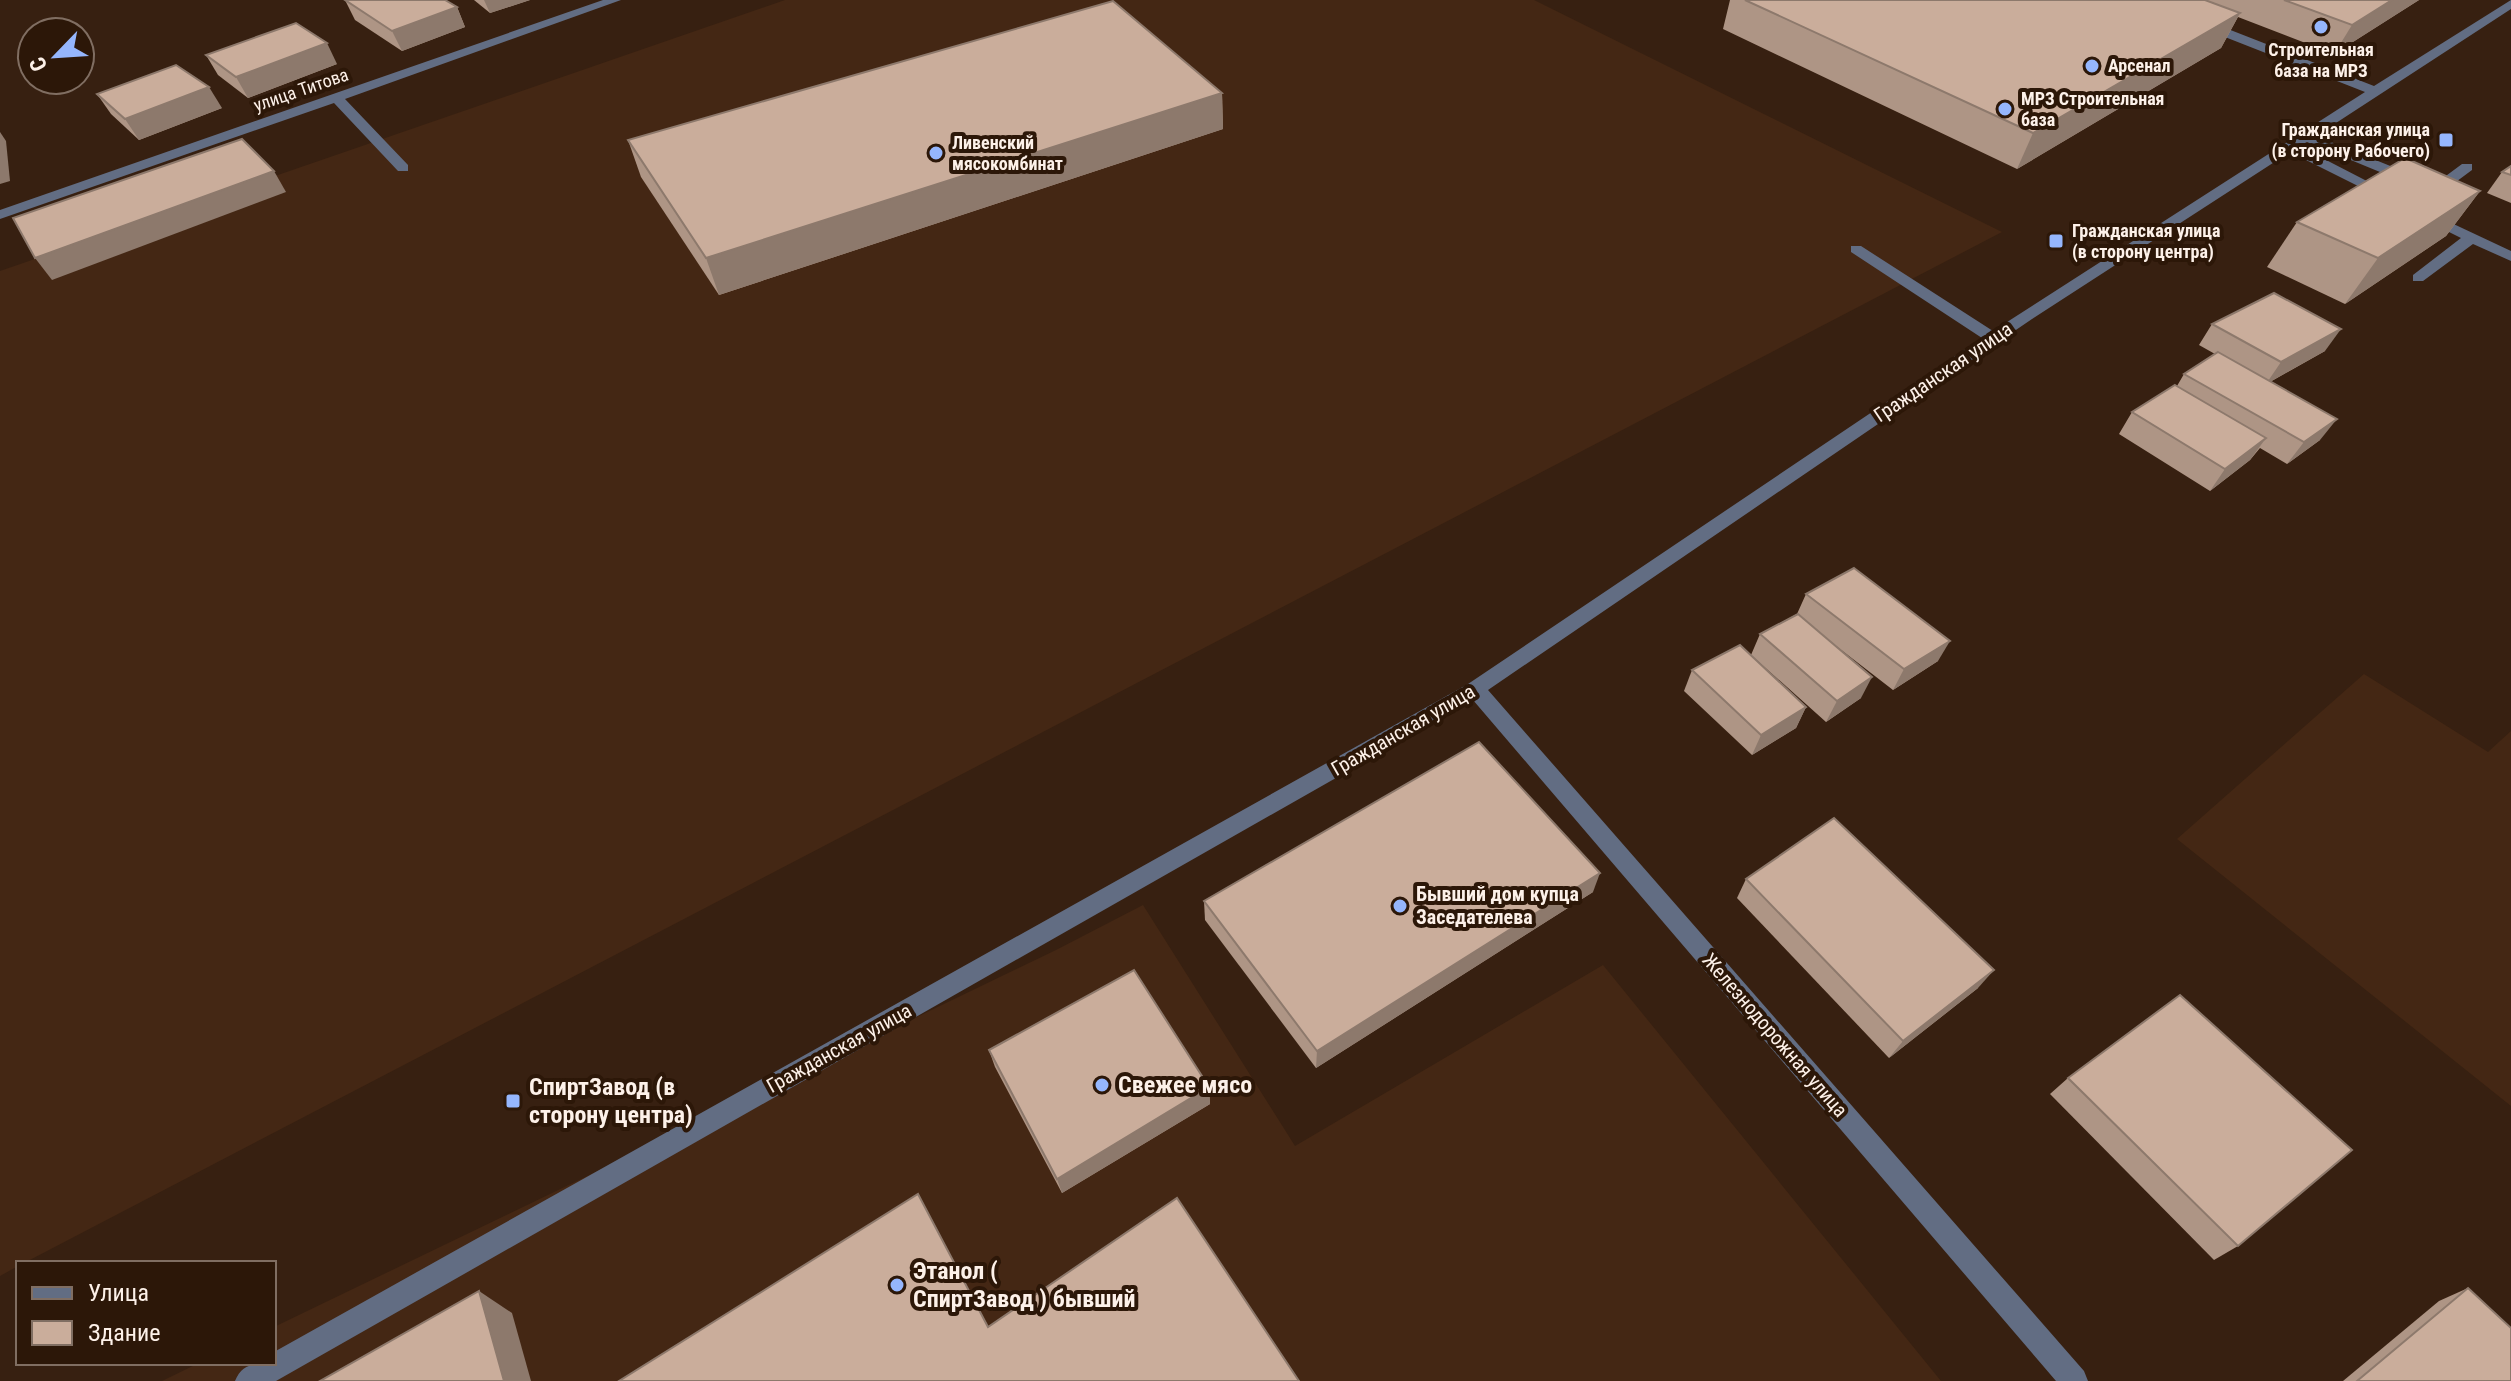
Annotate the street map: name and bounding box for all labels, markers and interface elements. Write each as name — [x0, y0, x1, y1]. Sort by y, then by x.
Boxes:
north arrow — [16, 16, 96, 96]
marker: Строительная база на МРЗ — [2312, 18, 2330, 36]
place label: Строительная база на МРЗ — [2268, 39, 2374, 81]
text: С — [24, 53, 52, 75]
place label: Арсенал — [2108, 55, 2171, 76]
marker: Арсенал — [2083, 57, 2101, 75]
street label: улица Титова — [251, 63, 351, 116]
place label: МРЗ Строительная база — [2021, 88, 2165, 130]
marker: МРЗ Строительная база — [1996, 100, 2014, 118]
place label: Гражданская улица (в сторону Рабочего) — [2272, 119, 2430, 162]
marker: Гражданская улица (в сторону Рабочего) — [2437, 131, 2455, 149]
place label: Ливенский мясокомбинат — [952, 132, 1063, 174]
marker: Ливенский мясокомбинат — [927, 144, 945, 162]
place label: Гражданская улица (в сторону центра) — [2072, 220, 2221, 263]
marker: Гражданская улица (в сторону центра) — [2047, 232, 2065, 250]
street label: Гражданская улица — [1869, 317, 2017, 427]
street label: Гражданская улица — [1327, 679, 1479, 781]
place label: Бывший дом купца Заседателева — [1416, 882, 1579, 929]
marker: Бывший дом купца Заседателева — [1391, 897, 1409, 915]
street label: Железнодорожная улица — [1697, 948, 1853, 1122]
street label: Гражданская улица — [762, 998, 916, 1098]
place label: Свежее мясо — [1118, 1071, 1252, 1099]
place label: СпиртЗавод (в сторону центра) — [529, 1073, 693, 1129]
marker: Свежее мясо — [1093, 1076, 1111, 1094]
marker: СпиртЗавод (в сторону центра) — [504, 1092, 522, 1110]
place label: Этанол ( СпиртЗавод ) бывший — [913, 1257, 1136, 1313]
legend — [16, 1261, 276, 1365]
marker: Этанол ( СпиртЗавод ) бывший — [888, 1276, 906, 1294]
text: Улица — [88, 1279, 149, 1307]
text: Здание — [88, 1319, 160, 1347]

